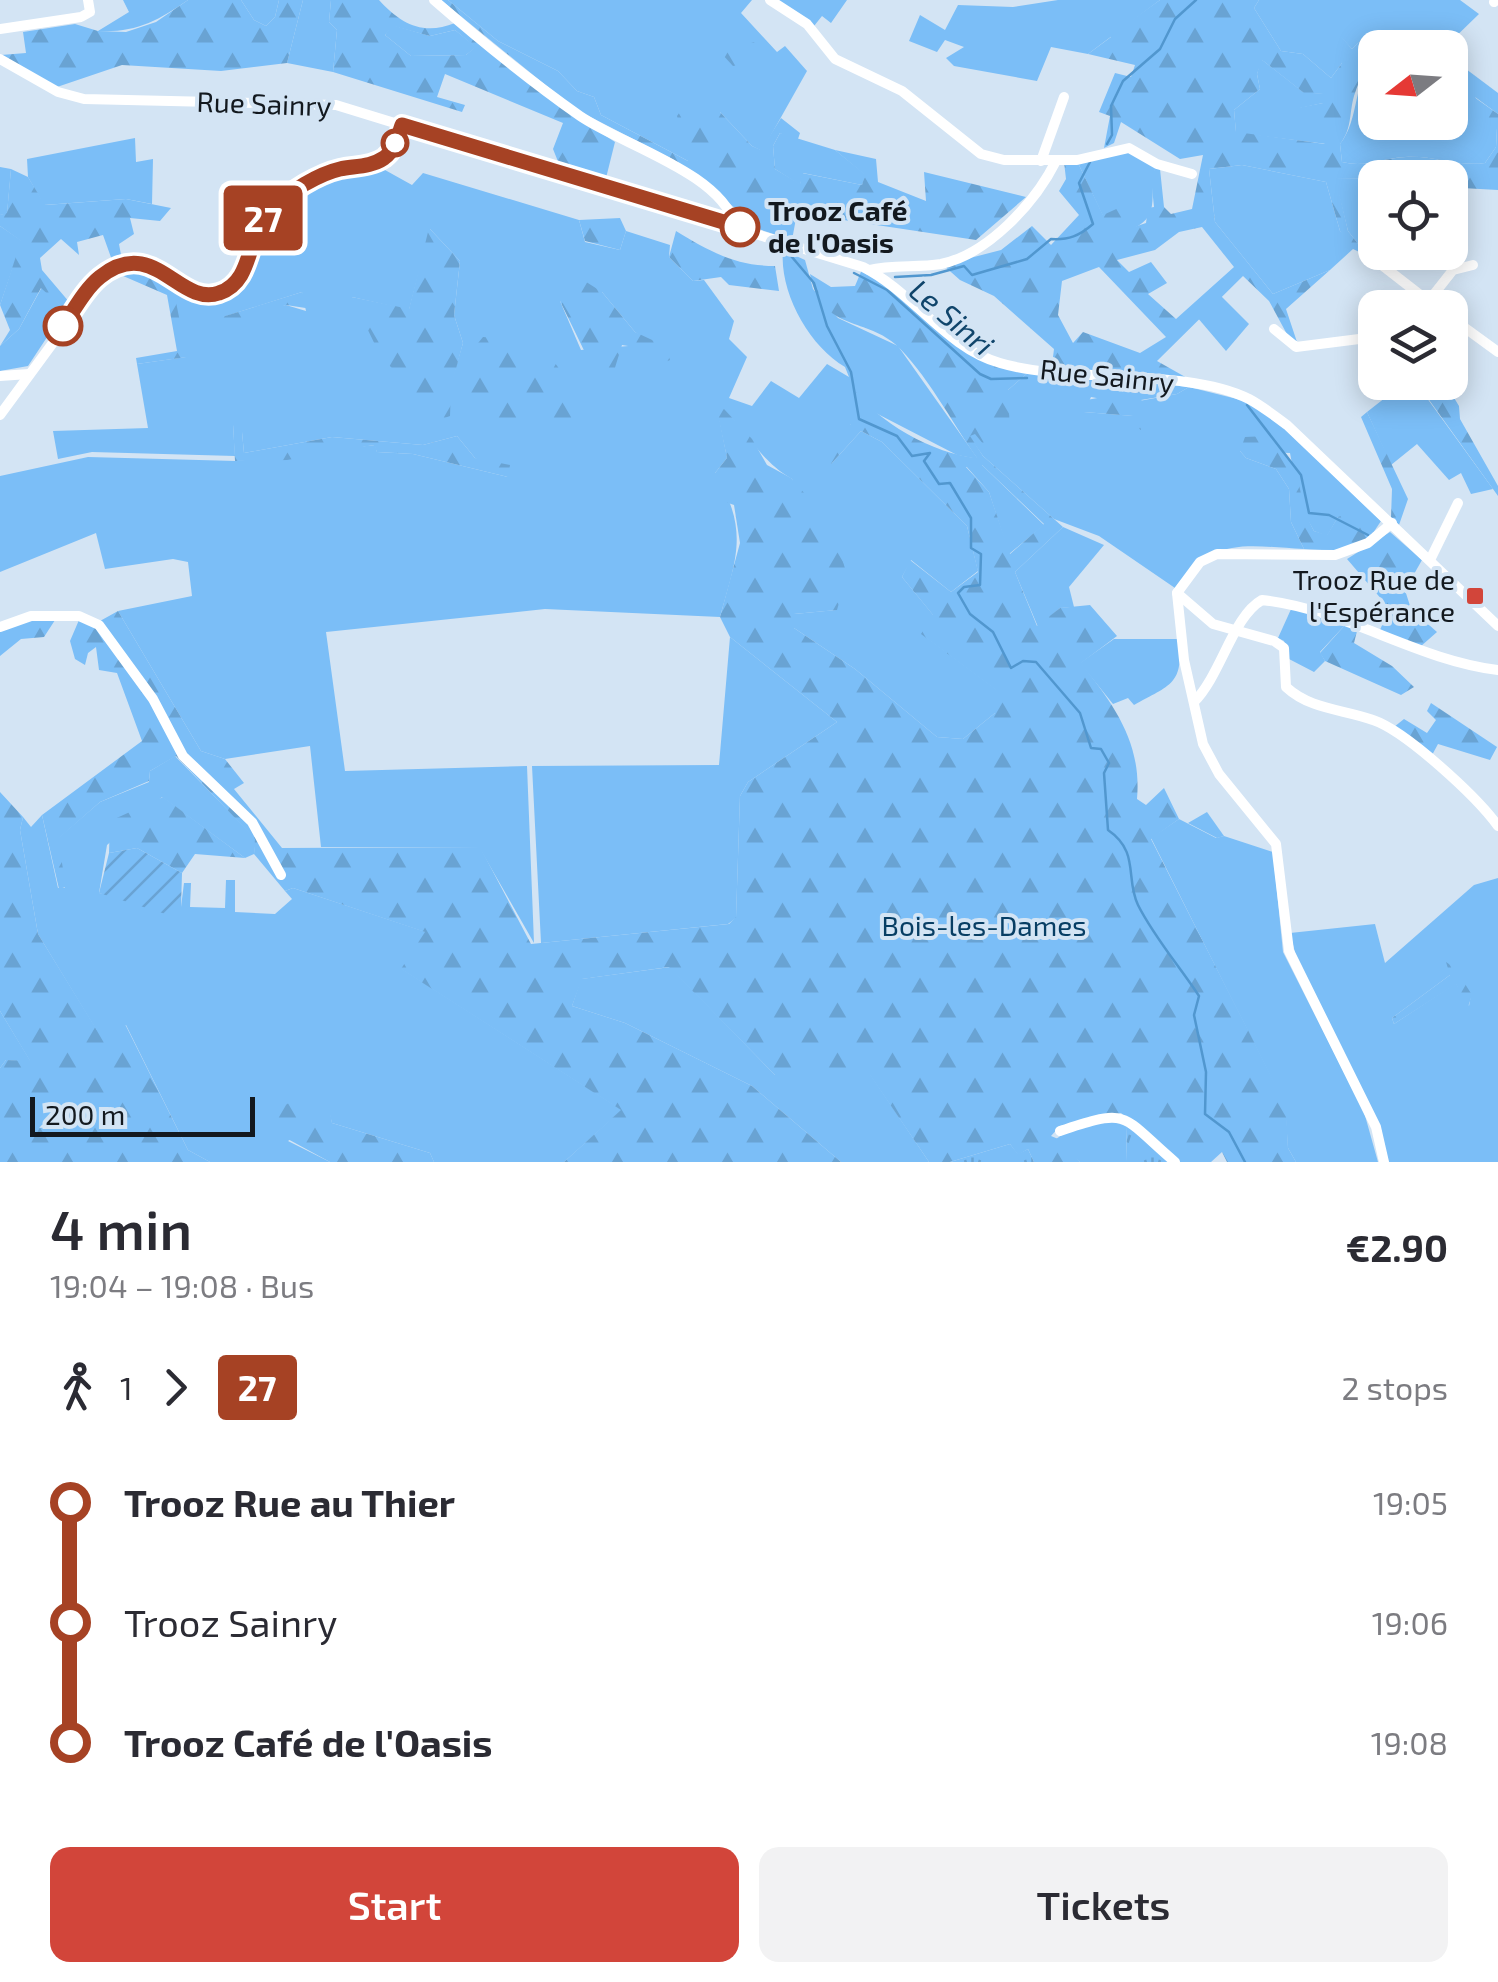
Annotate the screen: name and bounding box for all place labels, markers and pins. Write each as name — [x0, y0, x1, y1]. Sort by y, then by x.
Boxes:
unlabelled marker — [382, 130, 408, 156]
place label: Trooz Café de l'Oasis — [768, 193, 908, 259]
marker: Trooz Café de l'Oasis — [721, 208, 759, 246]
unlabelled marker — [44, 307, 82, 345]
place label: Trooz Rue de l'Espérance — [1293, 562, 1455, 628]
marker: Trooz Rue de l'Espérance — [1464, 585, 1486, 607]

